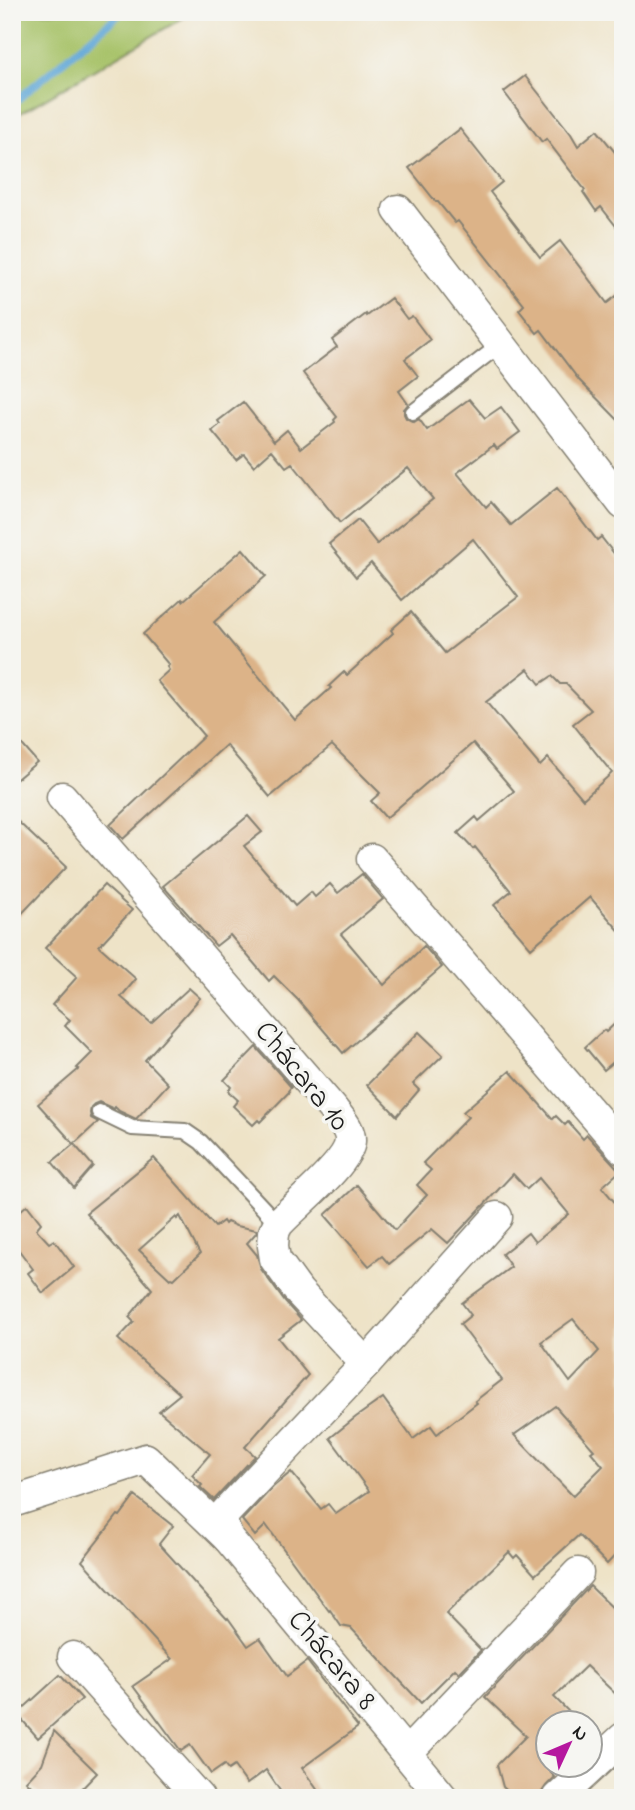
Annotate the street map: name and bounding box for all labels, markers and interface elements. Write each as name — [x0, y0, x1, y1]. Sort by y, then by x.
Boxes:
street label: Chácara 10 — [243, 1012, 359, 1142]
street label: Chácara 8 — [276, 1601, 386, 1721]
north arrow — [534, 1708, 604, 1778]
text: N — [565, 1720, 594, 1748]

